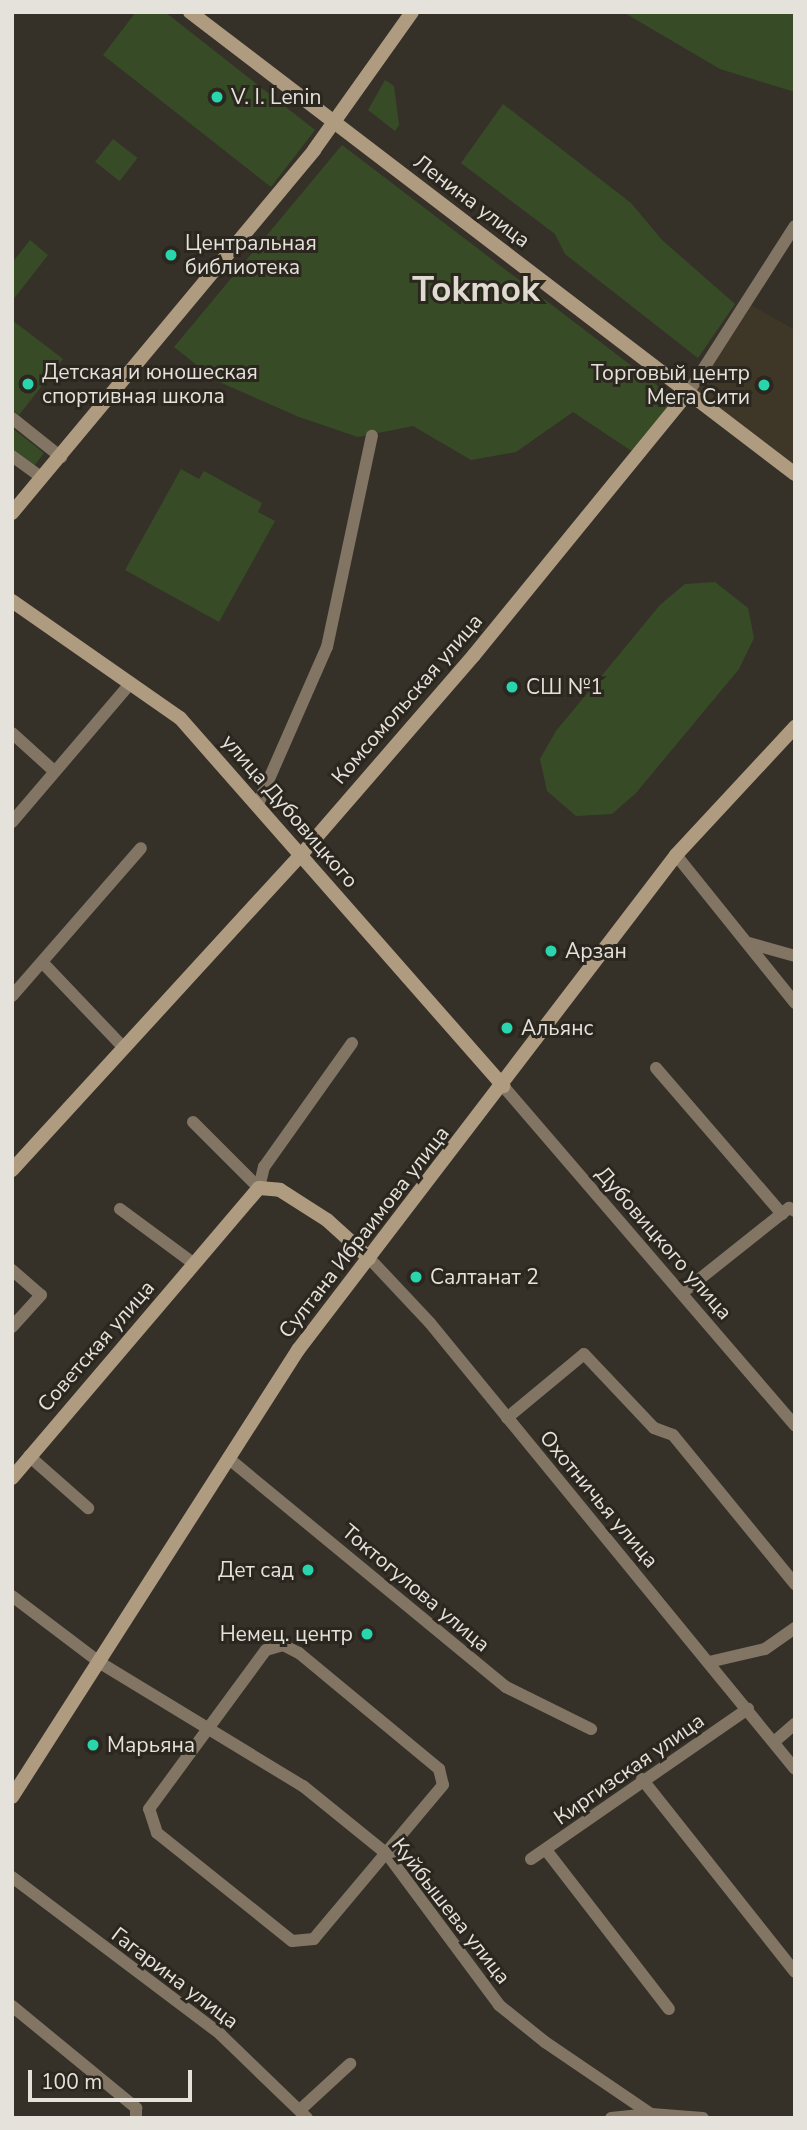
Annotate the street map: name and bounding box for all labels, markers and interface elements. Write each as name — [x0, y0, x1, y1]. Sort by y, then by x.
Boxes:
place label: V. I. Lenin — [231, 84, 321, 110]
marker: V. I. Lenin — [209, 89, 225, 105]
street label: Ленина улица — [409, 149, 535, 253]
place label: Центральная библиотека — [185, 230, 317, 280]
marker: Центральная библиотека — [163, 247, 179, 263]
district label: Tokmok — [412, 269, 540, 311]
place label: Детская и юношеская спортивная школа — [42, 359, 258, 409]
place label: Торговый центр Мега Сити — [591, 360, 750, 410]
marker: Детская и юношеская спортивная школа — [20, 376, 36, 392]
marker: Торговый центр Мега Сити — [756, 377, 772, 393]
street label: Комсомольская улица — [326, 609, 488, 789]
place label: СШ №1 — [526, 674, 603, 700]
marker: СШ №1 — [504, 679, 520, 695]
street label: улица Дубовицкого — [217, 729, 363, 893]
place label: Арзан — [565, 938, 627, 964]
marker: Арзан — [543, 943, 559, 959]
place label: Альянс — [521, 1015, 593, 1041]
marker: Альянс — [499, 1020, 515, 1036]
street label: Султана Ибраимова улица — [273, 1121, 455, 1343]
street label: Дубовицкого улица — [591, 1161, 737, 1325]
place label: Салтанат 2 — [430, 1264, 539, 1290]
marker: Салтанат 2 — [408, 1269, 424, 1285]
street label: Советская улица — [32, 1275, 160, 1417]
street label: Охотничья улица — [534, 1425, 664, 1573]
street label: Токтогулова улица — [337, 1519, 495, 1657]
place label: Дет сад — [218, 1557, 294, 1583]
marker: Дет сад — [300, 1562, 316, 1578]
place label: Немец. центр — [220, 1621, 353, 1647]
marker: Немец. центр — [359, 1626, 375, 1642]
street label: Киргизская улица — [549, 1708, 709, 1830]
place label: Марьяна — [107, 1732, 195, 1758]
marker: Марьяна — [85, 1737, 101, 1753]
street label: Куйбышева улица — [386, 1833, 516, 1989]
street label: Гагарина улица — [106, 1922, 244, 2034]
scale bar — [32, 2056, 196, 2100]
text: 100 m — [41, 2068, 102, 2096]

